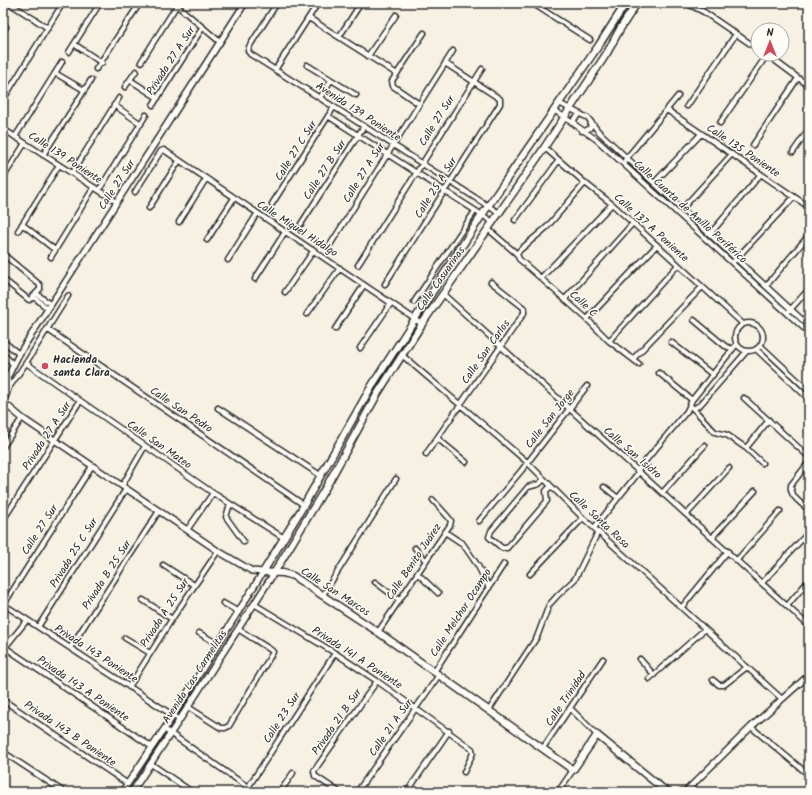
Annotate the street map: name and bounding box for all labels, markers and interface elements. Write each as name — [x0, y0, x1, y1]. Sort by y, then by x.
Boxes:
street label: Privada 27 A Sur — [142, 22, 201, 99]
north arrow — [750, 22, 790, 62]
text: N — [767, 24, 774, 42]
street label: Avenida 139 Poniente — [312, 78, 404, 146]
street label: Calle 27 Sur — [414, 91, 460, 150]
street label: Calle 27 C Sur — [270, 116, 322, 185]
street label: Calle 135 Poniente — [702, 119, 784, 183]
street label: Calle 139 Poniente — [24, 127, 106, 189]
street label: Calle 27 B Sur — [299, 135, 352, 204]
street label: Calle 27 A Sur — [338, 138, 390, 207]
street label: Calle 25 A Sur — [410, 153, 463, 222]
street label: Calle 27 Sur — [94, 155, 141, 214]
street label: Calle Cuarta de Anillo Periférico — [629, 156, 751, 268]
street label: Calle 137 A Poniente — [609, 189, 693, 267]
street label: Calle Miguel Hidalgo — [253, 196, 341, 262]
street label: Calle Casuarinas — [412, 243, 470, 315]
street label: Calle C — [565, 286, 602, 322]
street label: Calle San Carlos — [457, 316, 515, 388]
place label: Hacienda santa Clara — [53, 351, 110, 382]
marker: Hacienda santa Clara — [40, 361, 50, 371]
street label: Calle San Pedro — [146, 382, 216, 438]
street label: Calle San Jorge — [521, 385, 579, 453]
street label: Privada 27 A Sur — [18, 397, 77, 474]
street label: Calle San Mateo — [123, 416, 195, 474]
street label: Calle San Isidro — [599, 422, 665, 484]
street label: Calle Santa Rosa — [564, 487, 634, 553]
street label: Calle 27 Sur — [17, 500, 64, 559]
street label: Privada 25 C Sur — [45, 513, 103, 592]
street label: Calle Benito Juárez — [381, 520, 447, 604]
street label: Privada B 25 Sur — [78, 535, 137, 613]
street label: Calle San Marcos — [297, 563, 374, 621]
street label: Calle Melchor Ocampo — [426, 565, 496, 661]
street label: Privada A 25 Sur — [136, 574, 195, 651]
street label: Privada 143 Poniente — [51, 620, 142, 688]
street label: Privada 141 A Poniente — [308, 622, 406, 694]
street label: Avenida Las Carmelitas — [158, 626, 232, 727]
street label: Privada 143 A Poniente — [33, 651, 133, 727]
street label: Calle Trinidad — [541, 667, 591, 730]
street label: Privada 21 B Sur — [307, 684, 367, 759]
street label: Calle 23 Sur — [259, 687, 306, 747]
street label: Calle 21 A Sur — [365, 694, 418, 760]
street label: Privada 143 B Poniente — [20, 696, 120, 772]

